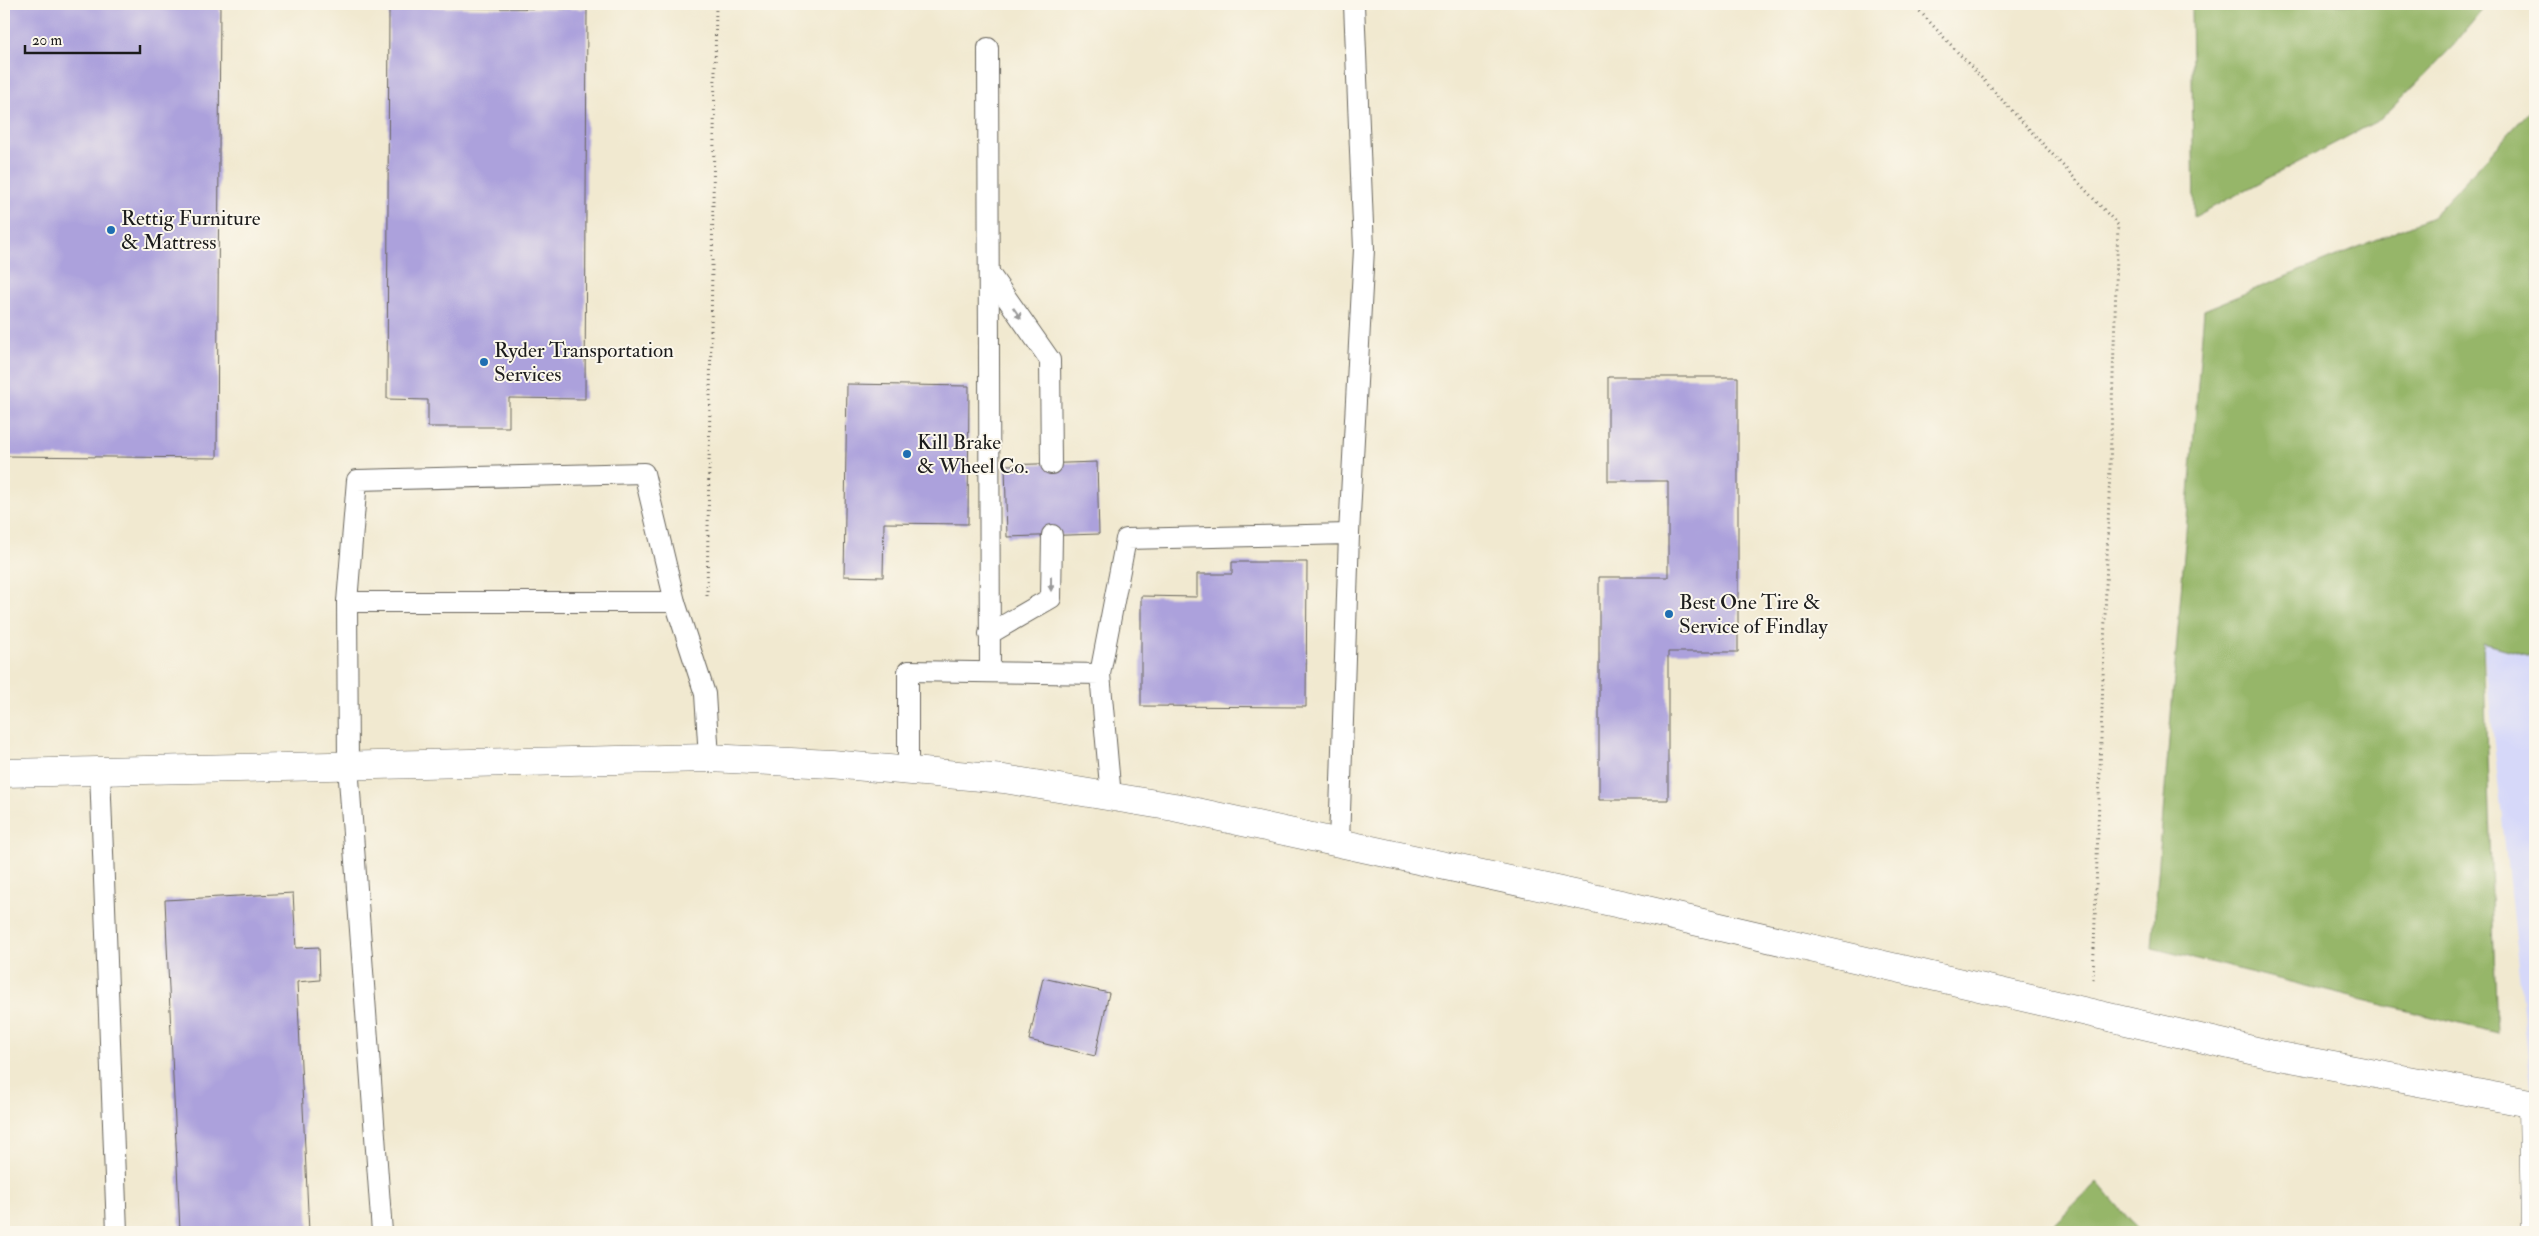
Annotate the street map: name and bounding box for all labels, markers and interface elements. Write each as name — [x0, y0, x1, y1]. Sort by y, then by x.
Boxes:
scale bar — [25, 22, 140, 54]
text: 20 m — [32, 31, 62, 50]
place label: Rettig Furniture & Mattress — [121, 205, 261, 256]
marker: Rettig Furniture & Mattress — [105, 224, 117, 236]
one-way arrow — [1012, 306, 1022, 320]
place label: Ryder Transportation Services — [494, 337, 674, 388]
marker: Ryder Transportation Services — [478, 356, 490, 368]
place label: Kill Brake & Wheel Co. — [917, 429, 1029, 480]
marker: Kill Brake & Wheel Co. — [901, 448, 913, 460]
one-way arrow — [1047, 576, 1055, 592]
place label: Best One Tire & Service of Findlay — [1679, 589, 1829, 640]
marker: Best One Tire & Service of Findlay — [1663, 608, 1675, 620]

